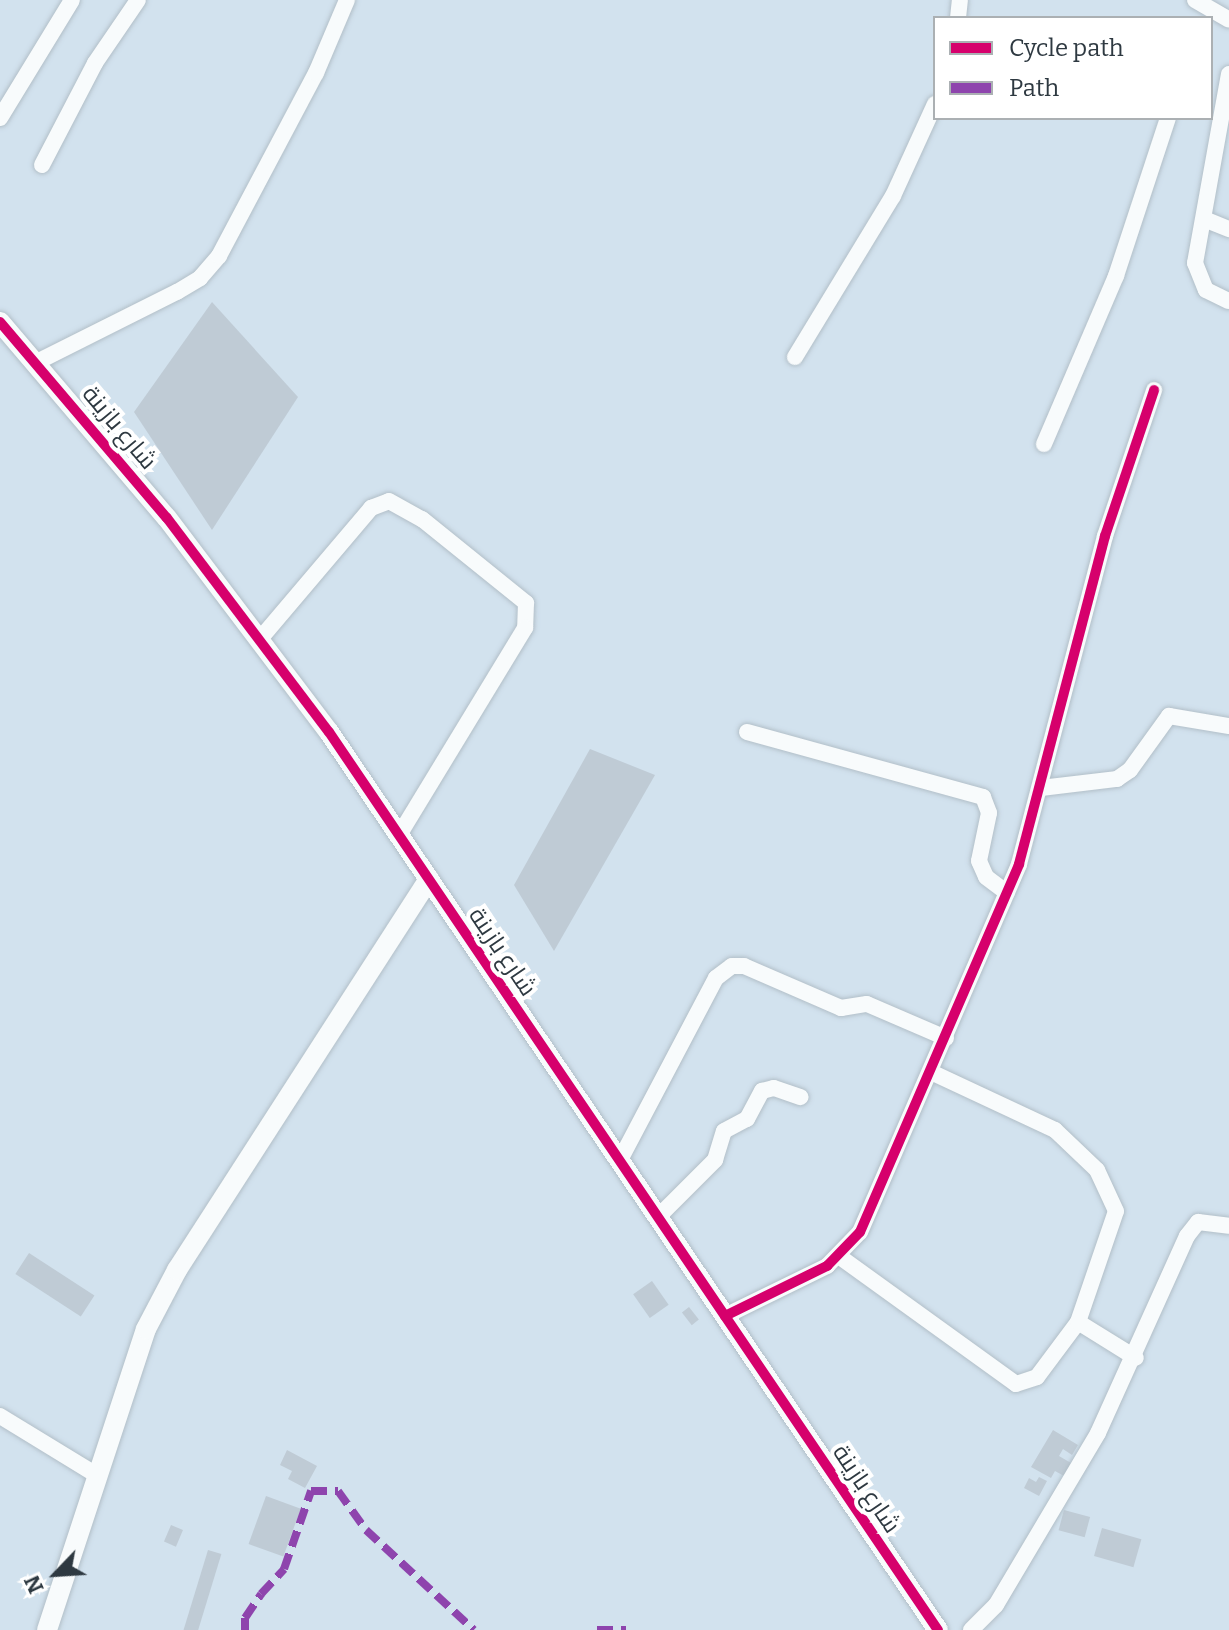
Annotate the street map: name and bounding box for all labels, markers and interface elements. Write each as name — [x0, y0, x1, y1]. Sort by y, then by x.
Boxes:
legend — [933, 16, 1213, 120]
text: Cycle path — [1009, 34, 1124, 62]
text: Path — [1009, 74, 1059, 102]
street label: شارع بازينة — [76, 380, 162, 476]
street label: شارع بازينة — [462, 902, 542, 1002]
street label: شارع بازينة — [826, 1439, 906, 1539]
north arrow — [16, 1534, 96, 1614]
text: N — [18, 1571, 50, 1598]

